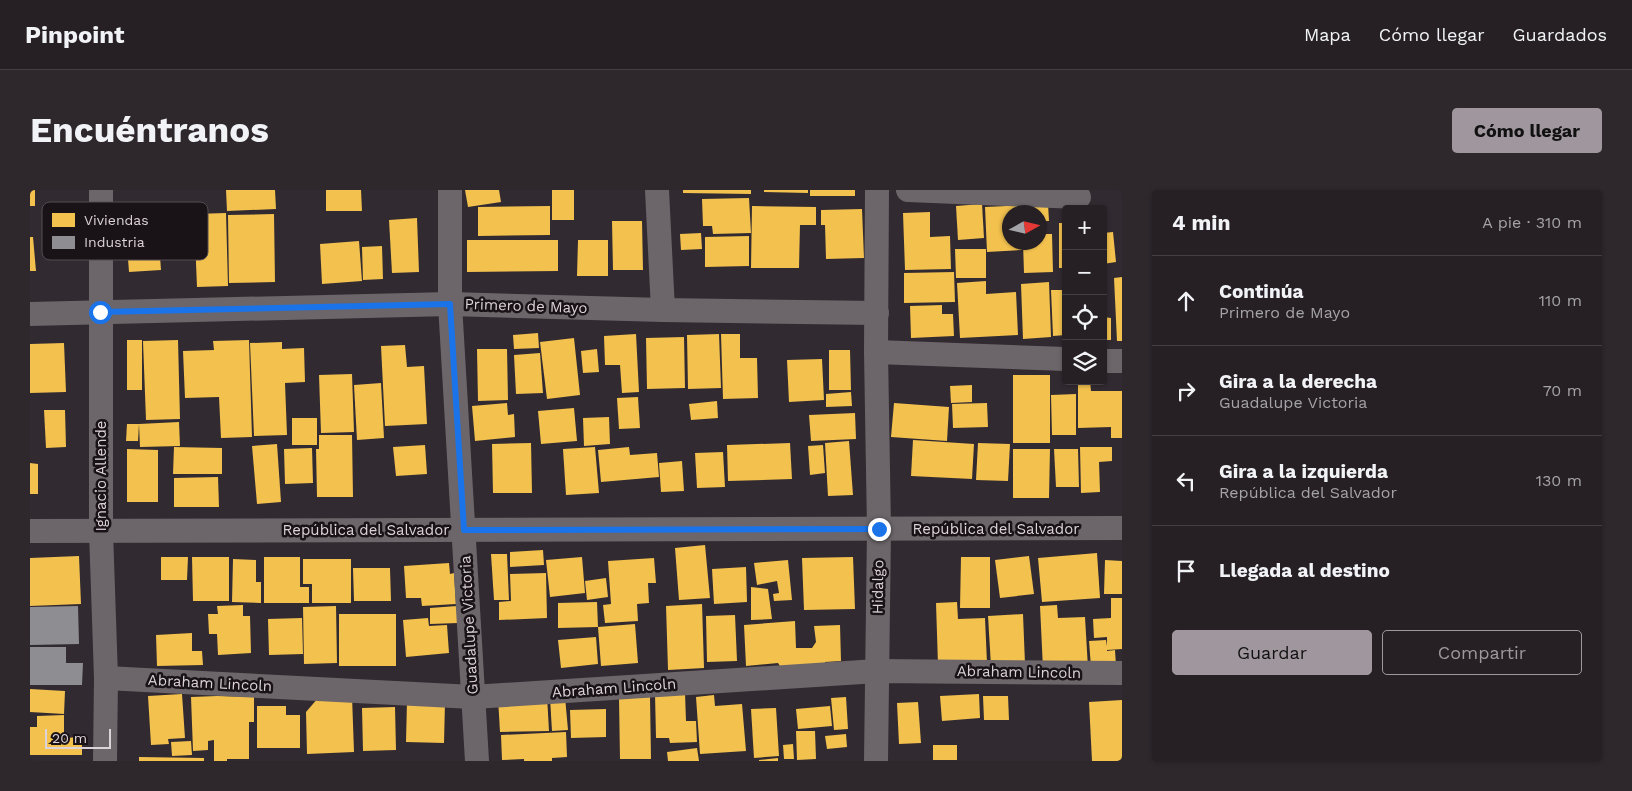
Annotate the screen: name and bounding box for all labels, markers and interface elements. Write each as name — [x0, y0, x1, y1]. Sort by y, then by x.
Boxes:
text: Pinpoint — [25, 21, 125, 49]
text: Mapa — [1304, 24, 1351, 45]
text: Cómo llegar — [1379, 24, 1485, 45]
text: Guardados — [1513, 24, 1607, 45]
button: Cómo llegar — [1452, 108, 1602, 153]
text: Encuéntranos — [30, 109, 269, 151]
legend — [42, 202, 208, 260]
north arrow — [1002, 205, 1047, 250]
map controls — [1062, 205, 1107, 385]
button: + — [1062, 205, 1107, 250]
text: 4 min — [1172, 210, 1230, 235]
text: Viviendas — [84, 212, 149, 228]
text: A pie · 310 m — [1482, 213, 1582, 232]
text: Industria — [84, 234, 145, 250]
button: − — [1062, 250, 1107, 295]
text: Continúa — [1219, 280, 1303, 303]
icon: ahead — [1172, 287, 1200, 315]
text: 110 m — [1539, 291, 1582, 310]
street label: Primero de Mayo — [464, 295, 588, 317]
button: locate — [1062, 295, 1107, 340]
route start — [89, 301, 112, 324]
text: Primero de Mayo — [1219, 303, 1350, 322]
button: layers — [1062, 340, 1107, 385]
text: Gira a la derecha — [1219, 370, 1377, 393]
icon: right — [1172, 377, 1200, 405]
text: 70 m — [1543, 381, 1582, 400]
text: Guadalupe Victoria — [1219, 393, 1367, 412]
street label: Ignacio Allende — [92, 420, 110, 532]
text: Gira a la izquierda — [1219, 460, 1388, 483]
icon: left — [1172, 467, 1200, 495]
text: 130 m — [1536, 471, 1582, 490]
text: República del Salvador — [1219, 483, 1397, 502]
route end — [868, 518, 891, 541]
street label: República del Salvador — [913, 520, 1079, 538]
street label: República del Salvador — [283, 521, 449, 539]
street label: Guadalupe Victoria — [456, 555, 482, 695]
icon: arrive — [1172, 557, 1200, 585]
text: Llegada al destino — [1219, 559, 1390, 582]
street label: Hidalgo — [869, 560, 887, 614]
button: Guardar — [1172, 630, 1372, 675]
button: Compartir — [1382, 630, 1582, 675]
street label: Abraham Lincoln — [957, 662, 1081, 682]
street label: Abraham Lincoln — [147, 671, 273, 695]
street label: Abraham Lincoln — [551, 675, 677, 701]
scale bar — [45, 726, 111, 749]
text: 20 m — [52, 730, 87, 746]

